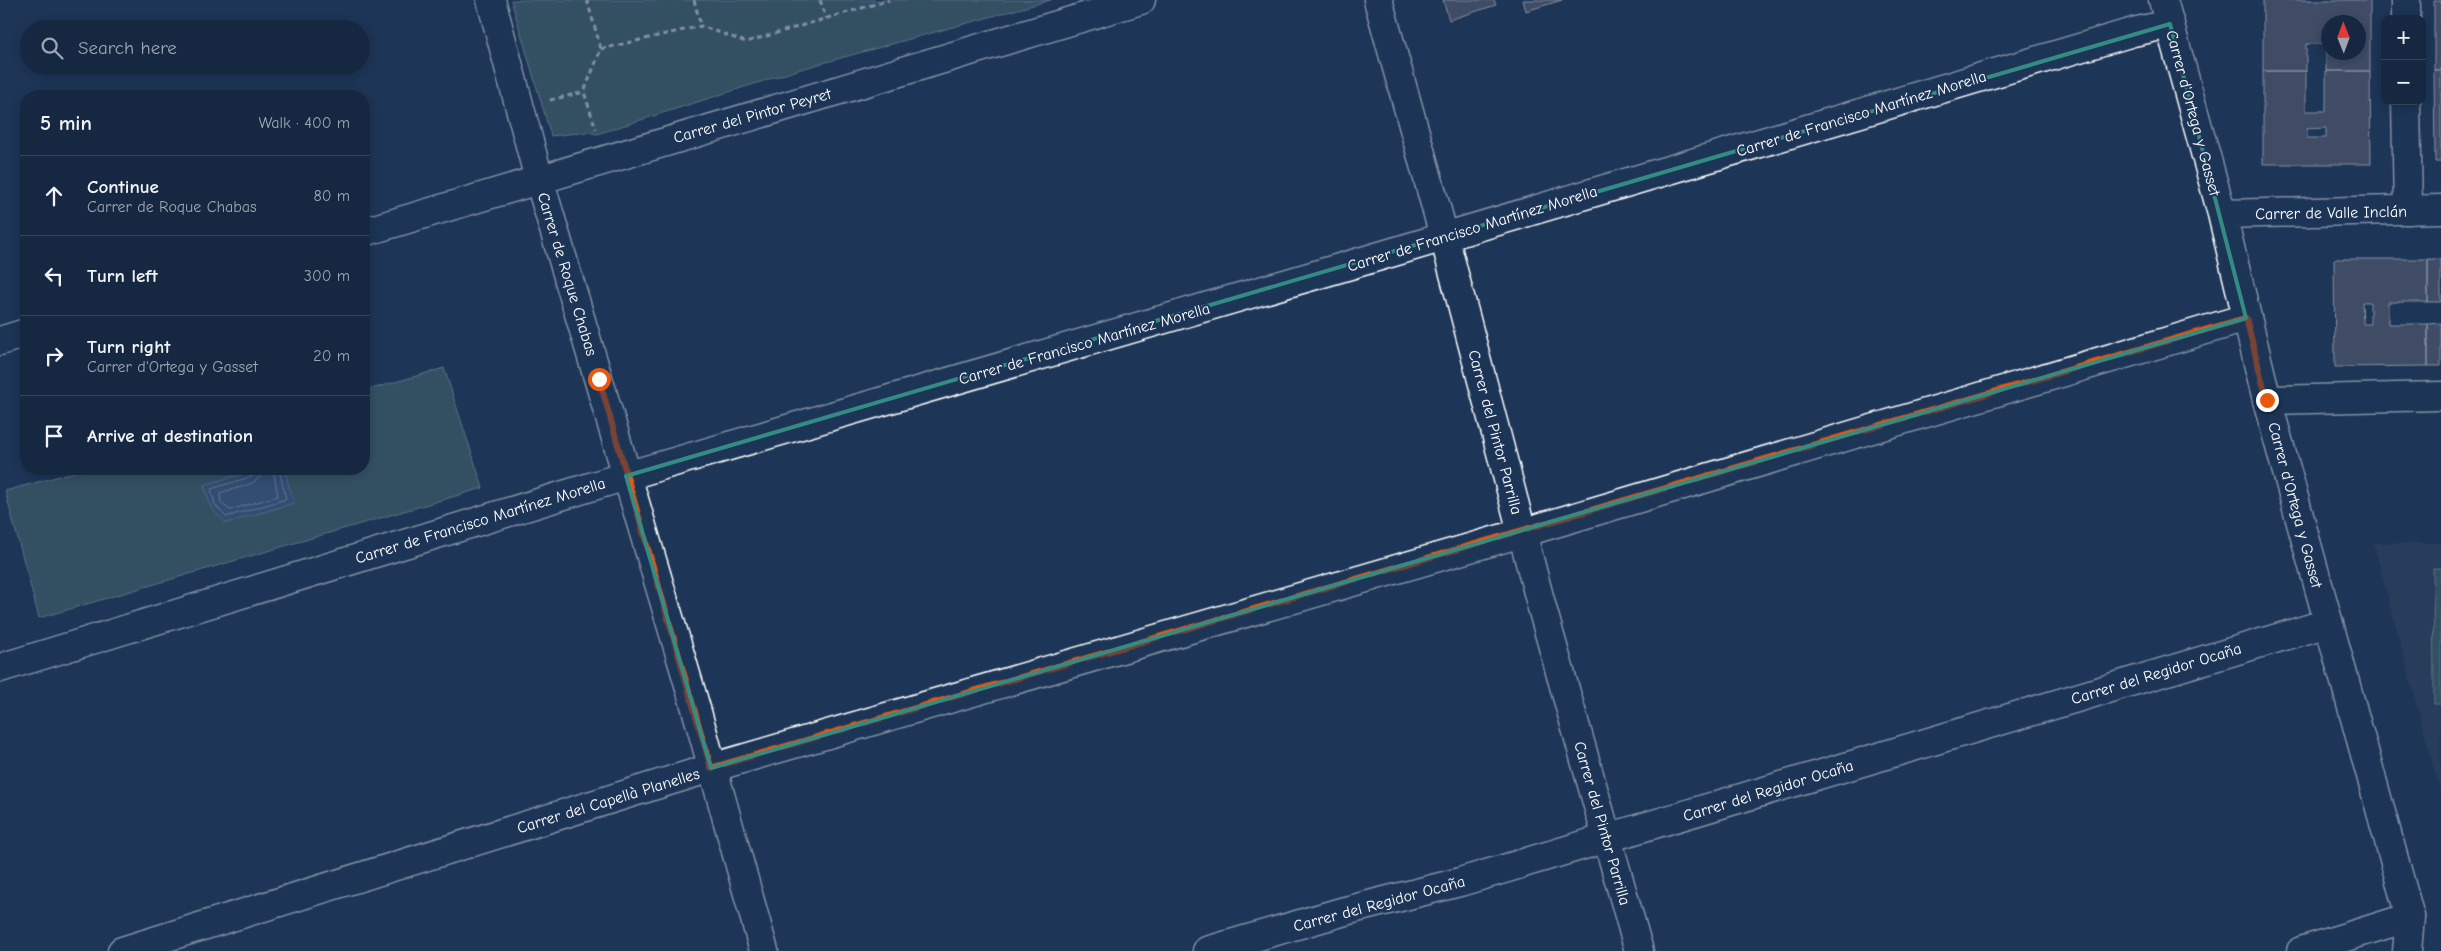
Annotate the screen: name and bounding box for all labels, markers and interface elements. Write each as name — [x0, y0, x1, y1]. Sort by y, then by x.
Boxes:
north arrow — [2321, 15, 2366, 60]
map controls — [2381, 15, 2426, 105]
button: + — [2381, 15, 2426, 60]
search box — [20, 20, 370, 75]
street label: Carrer d'Ortega y Gasset — [2162, 28, 2224, 198]
icon: search — [38, 34, 66, 62]
text: Search here — [78, 37, 177, 59]
button: − — [2381, 60, 2426, 105]
street label: Carrer de Francisco Martínez Morella — [1734, 67, 1988, 161]
street label: Carrer del Pintor Peyret — [671, 85, 834, 147]
text: 5 min — [40, 111, 92, 135]
text: Walk · 400 m — [258, 114, 350, 132]
text: Continue — [87, 176, 159, 198]
icon: ahead — [40, 182, 68, 210]
street label: Carrer de Francisco Martínez Morella — [1345, 182, 1599, 276]
text: 80 m — [313, 187, 350, 205]
street label: Carrer de Roque Chabas — [534, 190, 601, 358]
text: Carrer de Roque Chabas — [87, 198, 257, 216]
street label: Carrer de Valle Inclán — [2255, 203, 2407, 223]
icon: left — [40, 262, 68, 290]
text: Turn left — [87, 265, 158, 287]
text: 300 m — [304, 267, 350, 285]
street label: Carrer de Francisco Martínez Morella — [957, 299, 1212, 389]
text: Turn right — [87, 336, 171, 358]
icon: right — [40, 342, 68, 370]
text: 20 m — [313, 347, 350, 365]
street label: Carrer del Pintor Parrilla — [1464, 348, 1526, 516]
text: Carrer d'Ortega y Gasset — [87, 358, 258, 376]
route start — [588, 368, 611, 391]
route end — [2256, 389, 2279, 412]
street label: Carrer d'Ortega y Gasset — [2264, 420, 2326, 590]
icon: arrive — [40, 422, 68, 450]
text: Arrive at destination — [87, 425, 253, 447]
street label: Carrer de Francisco Martínez Morella — [353, 474, 607, 568]
street label: Carrer del Regidor Ocaña — [2069, 639, 2244, 708]
street label: Carrer del Pintor Parrilla — [1570, 739, 1634, 907]
street label: Carrer del Regidor Ocaña — [1681, 756, 1856, 825]
street label: Carrer del Capellà Planelles — [515, 764, 702, 837]
street label: Carrer del Regidor Ocaña — [1291, 872, 1467, 936]

